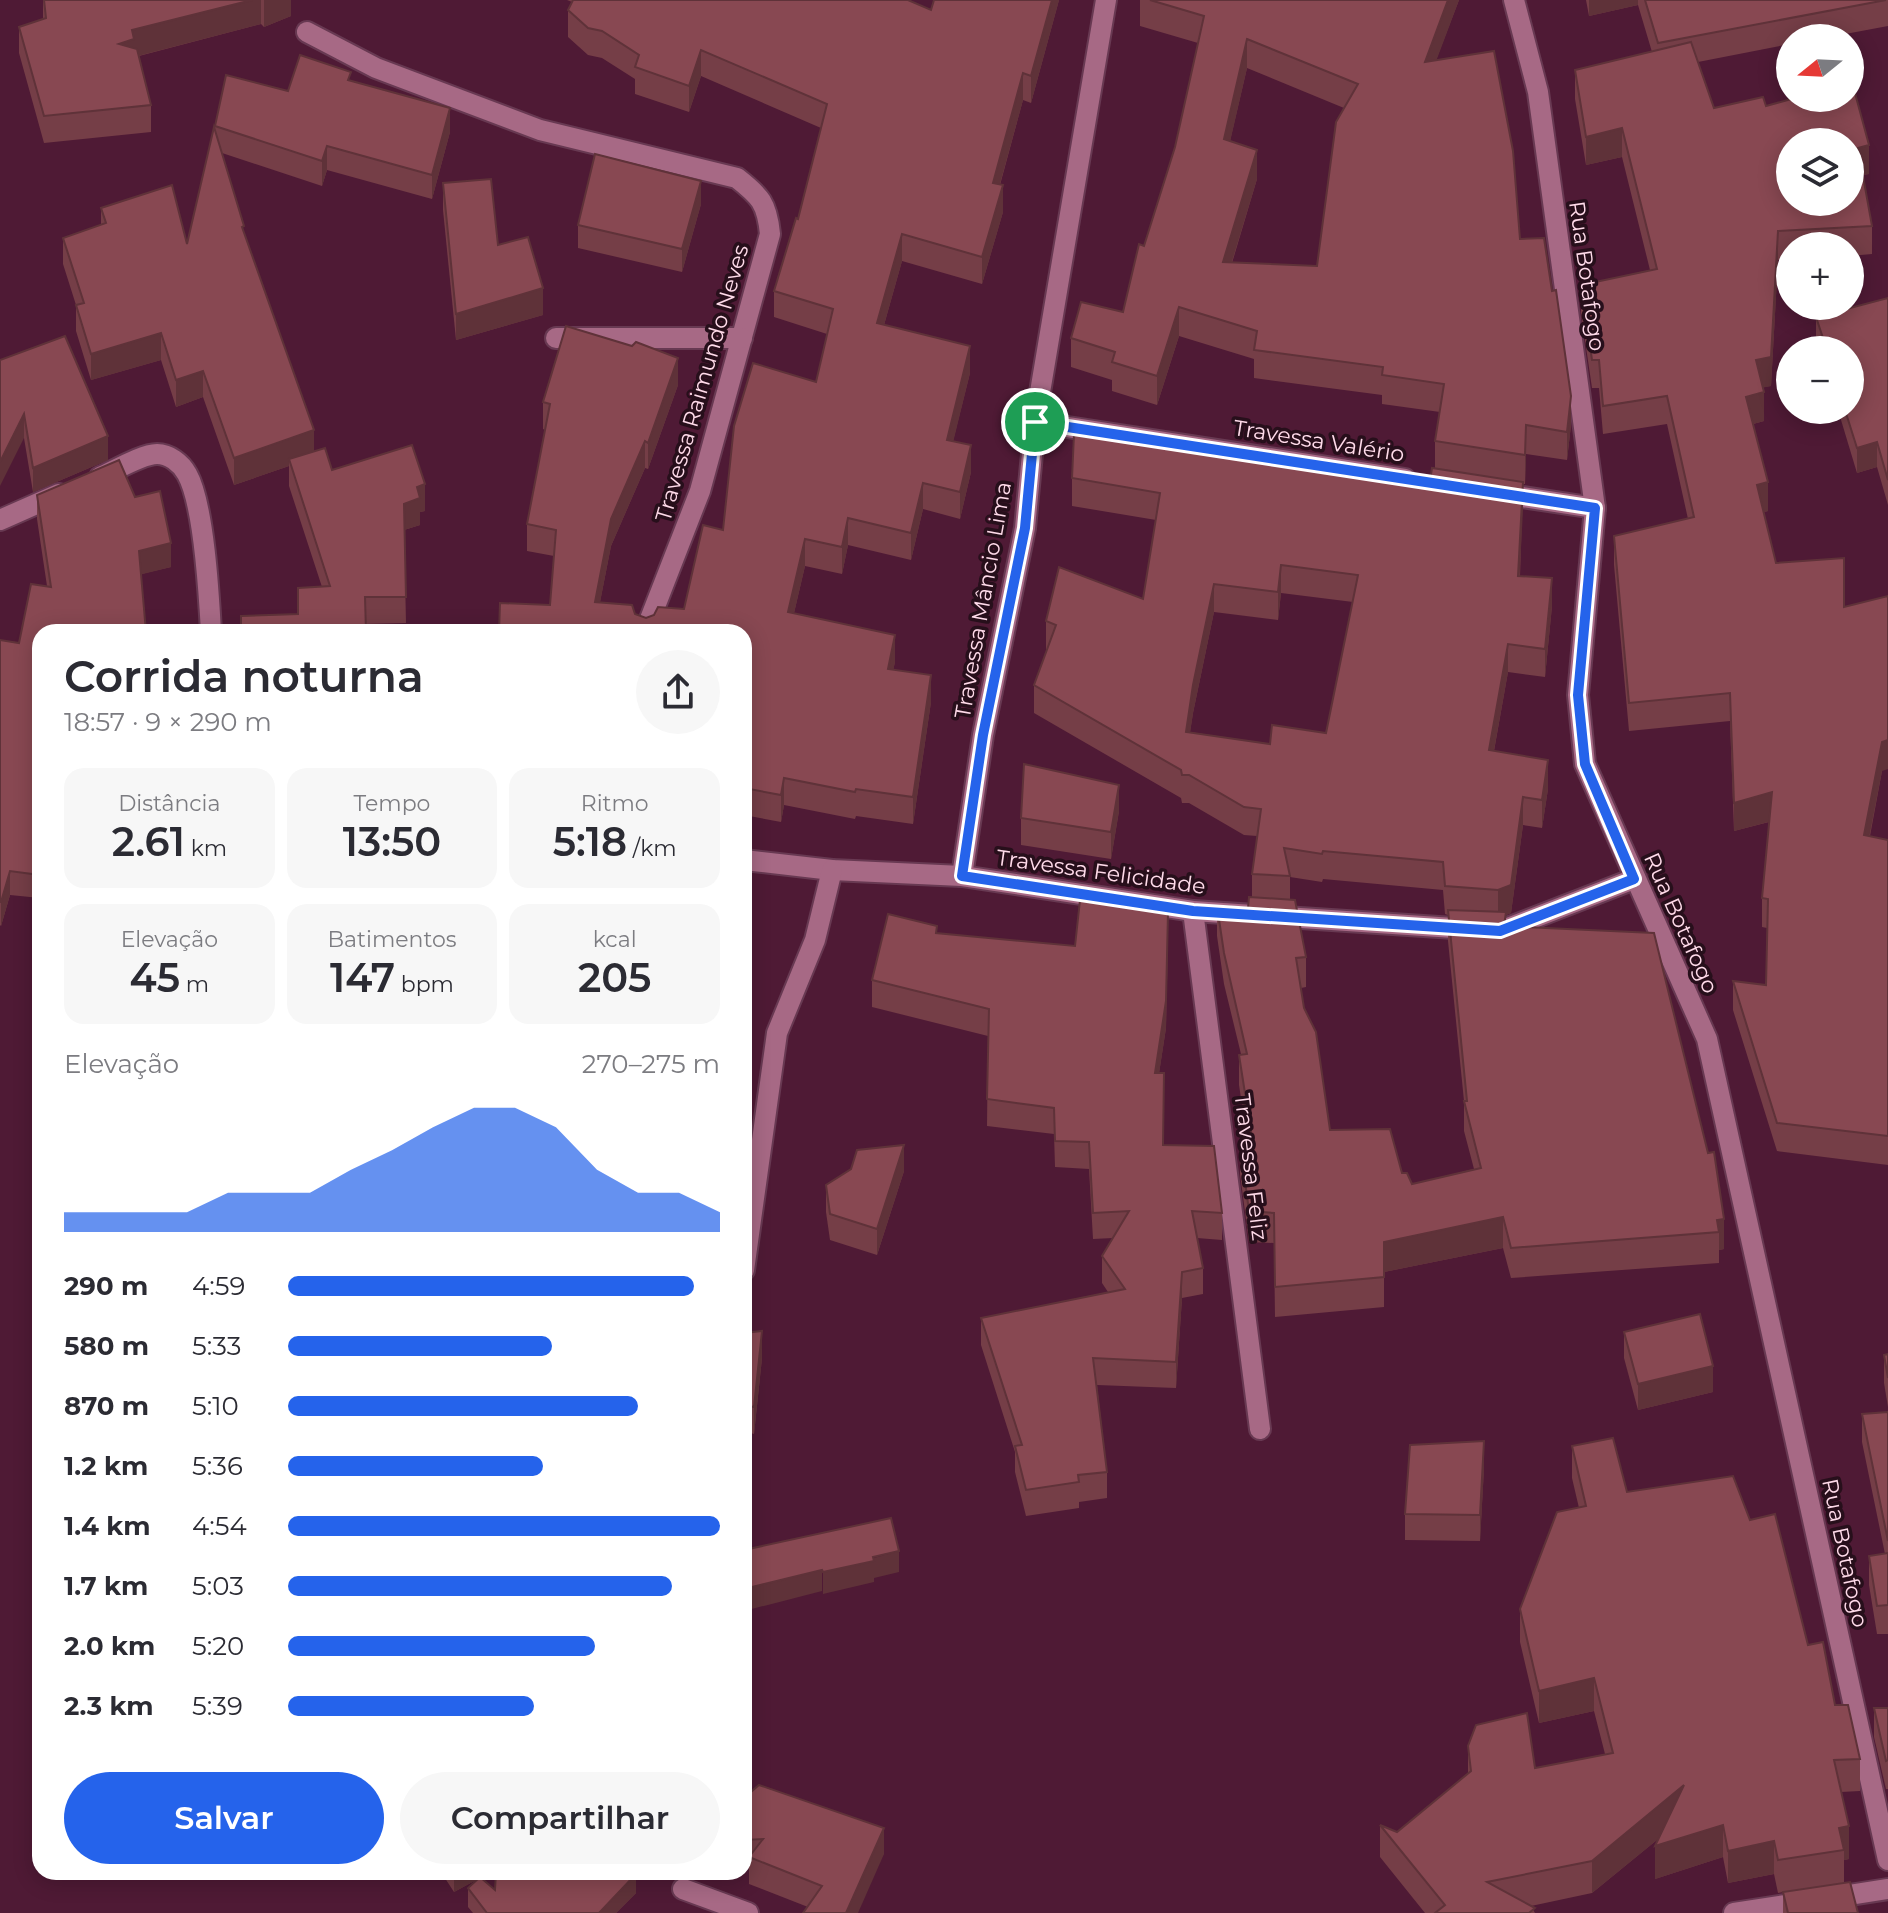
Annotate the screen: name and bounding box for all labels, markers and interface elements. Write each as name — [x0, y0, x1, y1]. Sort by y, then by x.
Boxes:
north arrow — [1776, 24, 1864, 112]
map controls — [1776, 24, 1864, 424]
button: layers — [1776, 128, 1864, 216]
street label: Rua Botafogo — [1563, 199, 1611, 353]
button: + — [1776, 232, 1864, 320]
street label: Travessa Raimundo Neves — [649, 241, 755, 525]
button: − — [1776, 336, 1864, 424]
pin — [1001, 388, 1069, 456]
icon: arrive — [1013, 400, 1057, 444]
street label: Travessa Valério — [1232, 414, 1406, 468]
street label: Travessa Mâncio Lima — [949, 480, 1017, 720]
text: Corrida noturna — [64, 649, 424, 703]
button: share — [636, 650, 720, 734]
text: 18:57 · 9 × 290 m — [64, 706, 272, 738]
text: Distância — [118, 790, 220, 817]
text: Tempo — [354, 790, 430, 817]
text: Ritmo — [581, 790, 649, 817]
text: 2.61 — [112, 817, 185, 866]
text: 13:50 — [343, 817, 441, 866]
text: 5:18 — [553, 817, 627, 866]
text: km — [185, 835, 227, 862]
text: /km — [627, 835, 677, 862]
street label: Travessa Felicidade — [995, 844, 1207, 900]
street label: Rua Botafogo — [1638, 848, 1724, 998]
text: Elevação — [121, 926, 218, 953]
text: Batimentos — [328, 926, 456, 953]
text: kcal — [593, 926, 637, 953]
text: 45 — [130, 953, 180, 1002]
text: 147 — [330, 953, 395, 1002]
text: 205 — [578, 953, 651, 1002]
text: m — [180, 971, 209, 998]
text: bpm — [395, 971, 454, 998]
text: Elevação — [64, 1048, 179, 1080]
text: 270–275 m — [582, 1048, 720, 1080]
street label: Travessa Feliz — [1229, 1092, 1273, 1242]
text: 290 m — [64, 1270, 148, 1302]
text: 4:59 — [192, 1270, 245, 1302]
text: 580 m — [64, 1330, 149, 1362]
text: 5:33 — [192, 1330, 241, 1362]
text: 870 m — [64, 1390, 149, 1422]
text: 5:10 — [192, 1390, 239, 1422]
text: 1.2 km — [64, 1450, 148, 1482]
text: 5:36 — [192, 1450, 243, 1482]
street label: Rua Botafogo — [1816, 1476, 1874, 1630]
text: 1.4 km — [64, 1510, 150, 1542]
text: 4:54 — [192, 1510, 247, 1542]
text: 1.7 km — [64, 1570, 148, 1602]
text: 5:03 — [192, 1570, 244, 1602]
text: 2.0 km — [64, 1630, 155, 1662]
text: 5:20 — [192, 1630, 244, 1662]
text: 2.3 km — [64, 1690, 154, 1722]
text: 5:39 — [192, 1690, 243, 1722]
button: Salvar — [64, 1772, 384, 1864]
button: Compartilhar — [400, 1772, 720, 1864]

